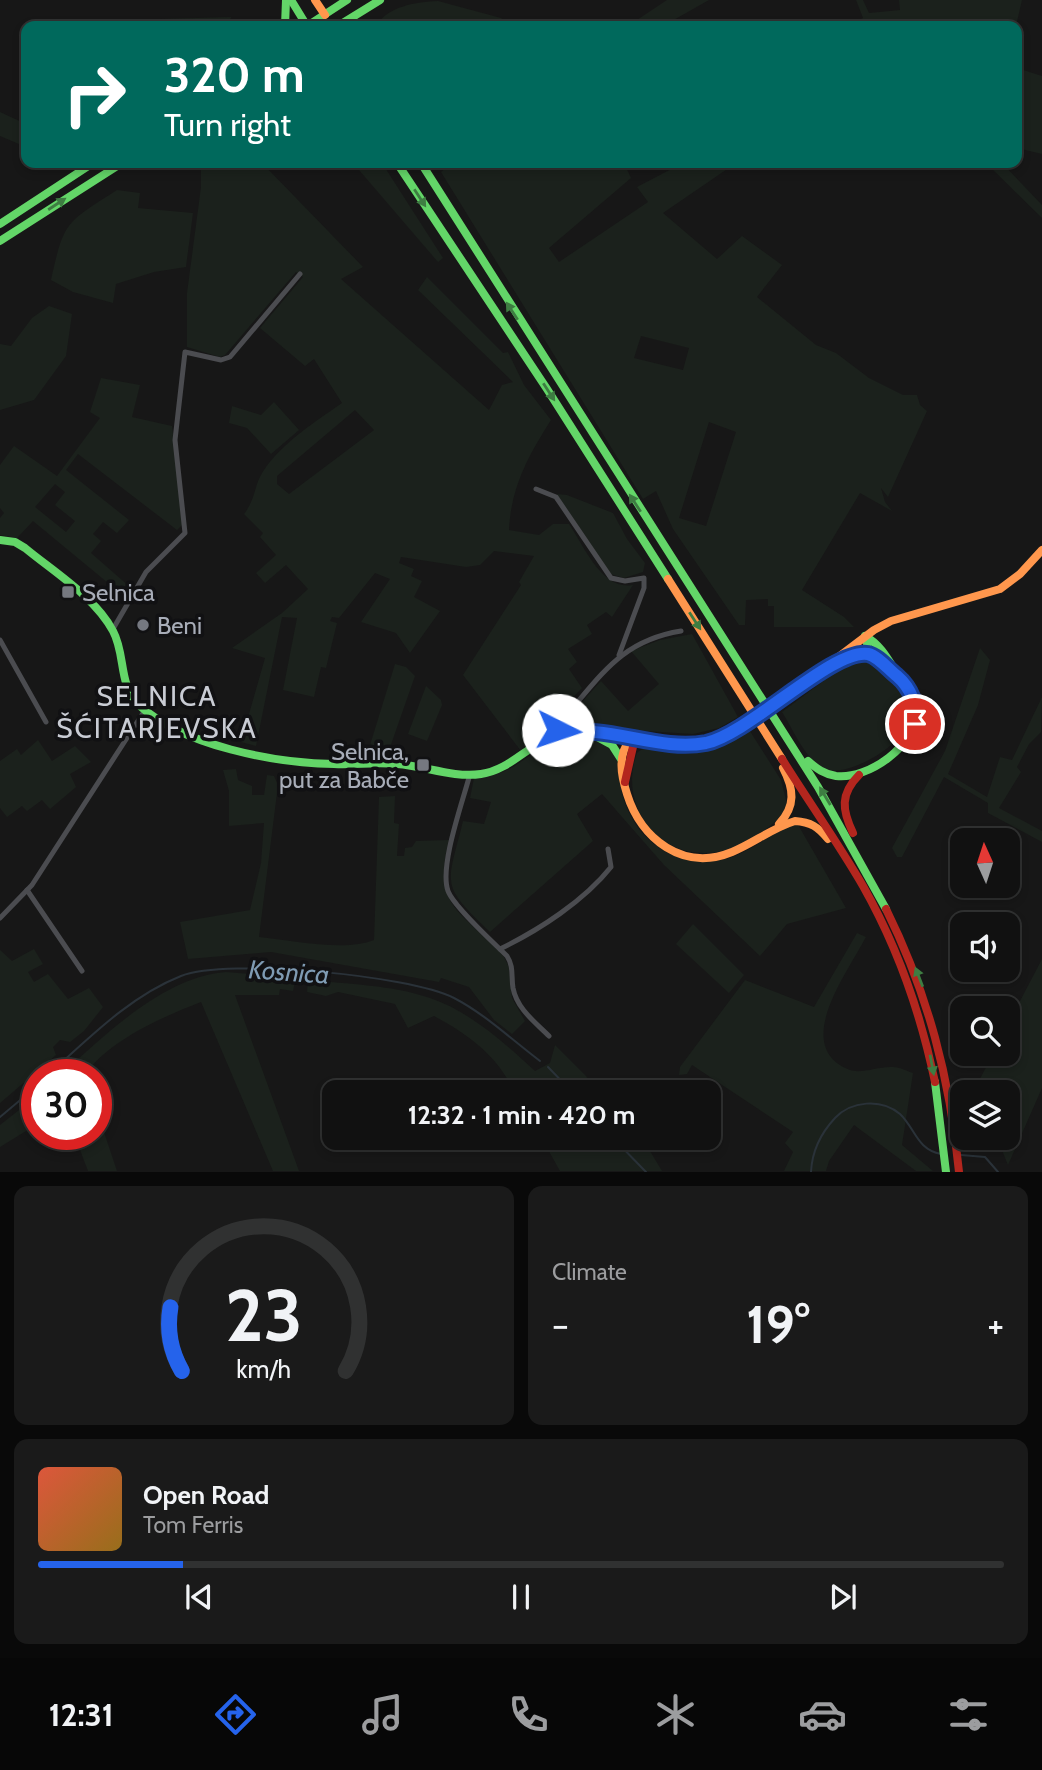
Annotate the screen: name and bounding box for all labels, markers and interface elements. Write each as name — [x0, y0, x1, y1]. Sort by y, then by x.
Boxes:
text: 320 m — [164, 45, 305, 104]
icon: right — [49, 49, 140, 140]
text: Turn right — [164, 105, 291, 144]
one-way arrow — [414, 188, 427, 208]
one-way arrow — [48, 197, 67, 210]
one-way arrow — [506, 302, 519, 321]
one-way arrow — [542, 382, 555, 402]
one-way arrow — [629, 493, 642, 512]
place label: Selnica — [82, 578, 155, 607]
marker: Selnica — [60, 584, 76, 600]
place label: Beni — [157, 611, 202, 640]
one-way arrow — [689, 611, 702, 631]
marker: Beni — [135, 617, 151, 633]
district label: SELNICA ŠĆITARJEVSKA — [56, 679, 258, 745]
position arrow — [521, 693, 595, 767]
pin — [885, 694, 945, 754]
icon: arrive — [896, 705, 934, 743]
place label: Selnica, put za Babče — [279, 737, 409, 794]
marker: Selnica, put za Babče — [415, 757, 431, 773]
one-way arrow — [818, 787, 831, 806]
north arrow — [950, 828, 1020, 898]
map controls — [950, 828, 1020, 1150]
button: sound — [950, 912, 1020, 982]
water label: Kosnica — [248, 953, 330, 991]
one-way arrow — [913, 966, 924, 987]
button: search — [950, 996, 1020, 1066]
one-way arrow — [927, 1054, 938, 1076]
speed limit sign: 30 — [21, 1059, 112, 1150]
button: layers — [950, 1080, 1020, 1150]
text: 12:32 · 1 min · 420 m — [408, 1099, 635, 1131]
text: Climate — [552, 1258, 627, 1286]
text: 23 — [225, 1272, 303, 1360]
text: 19° — [746, 1293, 810, 1356]
text: − — [552, 1301, 569, 1348]
text: + — [987, 1301, 1004, 1348]
text: km/h — [237, 1354, 291, 1384]
text: Open Road — [143, 1479, 269, 1511]
text: Tom Ferris — [143, 1511, 243, 1539]
icon: previous — [180, 1578, 218, 1616]
icon: pause — [502, 1578, 540, 1616]
icon: next — [824, 1578, 862, 1616]
icon: directions — [211, 1690, 260, 1739]
icon: music — [358, 1690, 407, 1739]
icon: phone — [504, 1690, 553, 1739]
icon: climate — [651, 1690, 700, 1739]
icon: car — [798, 1690, 847, 1739]
icon: filters — [944, 1690, 993, 1739]
text: 12:31 — [49, 1695, 114, 1734]

